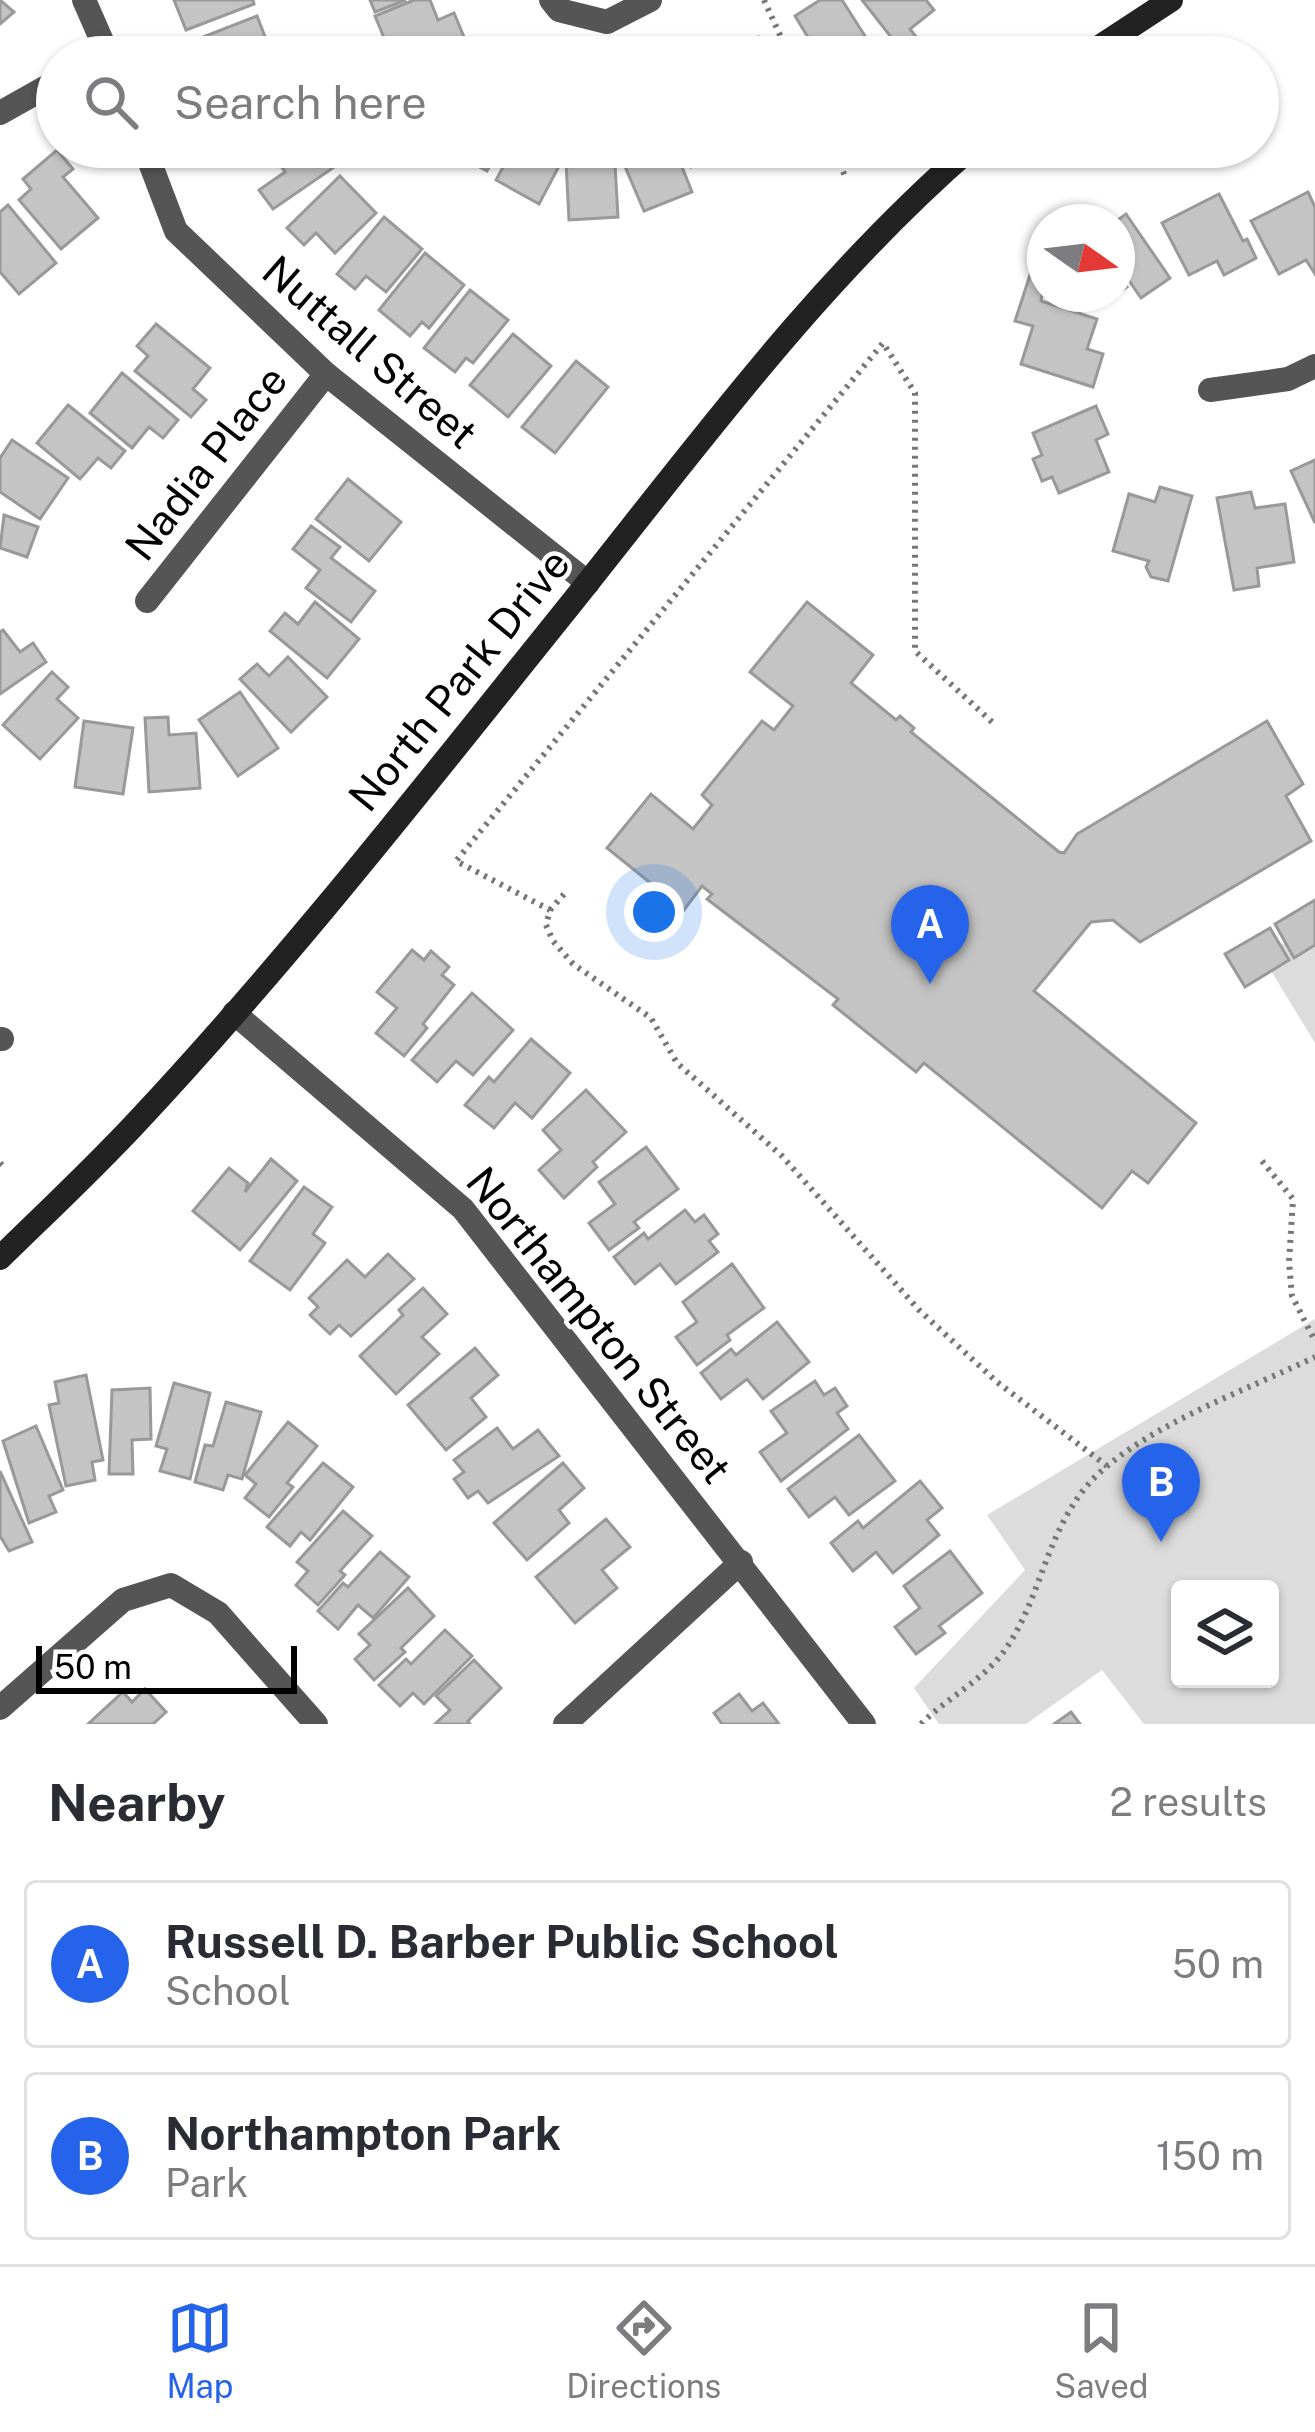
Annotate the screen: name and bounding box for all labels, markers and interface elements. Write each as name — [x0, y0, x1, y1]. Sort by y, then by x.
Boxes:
search box — [36, 36, 1279, 168]
icon: search — [78, 69, 144, 135]
text: Search here — [174, 76, 427, 129]
north arrow — [1027, 204, 1135, 312]
street label: Nuttall Street — [253, 245, 487, 458]
street label: Nadia Place — [115, 356, 297, 570]
street label: North Park Drive — [338, 539, 579, 820]
your location — [624, 882, 684, 942]
pin: A — [891, 885, 969, 984]
street label: Northampton Street — [457, 1157, 742, 1492]
pin: B — [1122, 1443, 1200, 1542]
map controls — [1171, 1580, 1279, 1688]
button: layers — [1171, 1580, 1279, 1688]
scale bar — [36, 1640, 297, 1693]
text: 50 m — [54, 1648, 132, 1686]
text: Nearby — [48, 1773, 225, 1832]
text: 2 results — [1110, 1779, 1267, 1825]
text: Russell D. Barber Public School — [165, 1915, 839, 1968]
text: A — [76, 1941, 104, 1987]
text: 50 m — [1172, 1941, 1264, 1987]
text: School — [165, 1968, 290, 2014]
text: Northampton Park — [165, 2107, 561, 2160]
text: B — [77, 2133, 103, 2179]
text: 150 m — [1156, 2133, 1264, 2179]
text: Park — [165, 2160, 248, 2206]
tab: Map — [166, 2295, 233, 2405]
tab: Directions — [566, 2295, 721, 2405]
tab: Saved — [1054, 2295, 1149, 2405]

